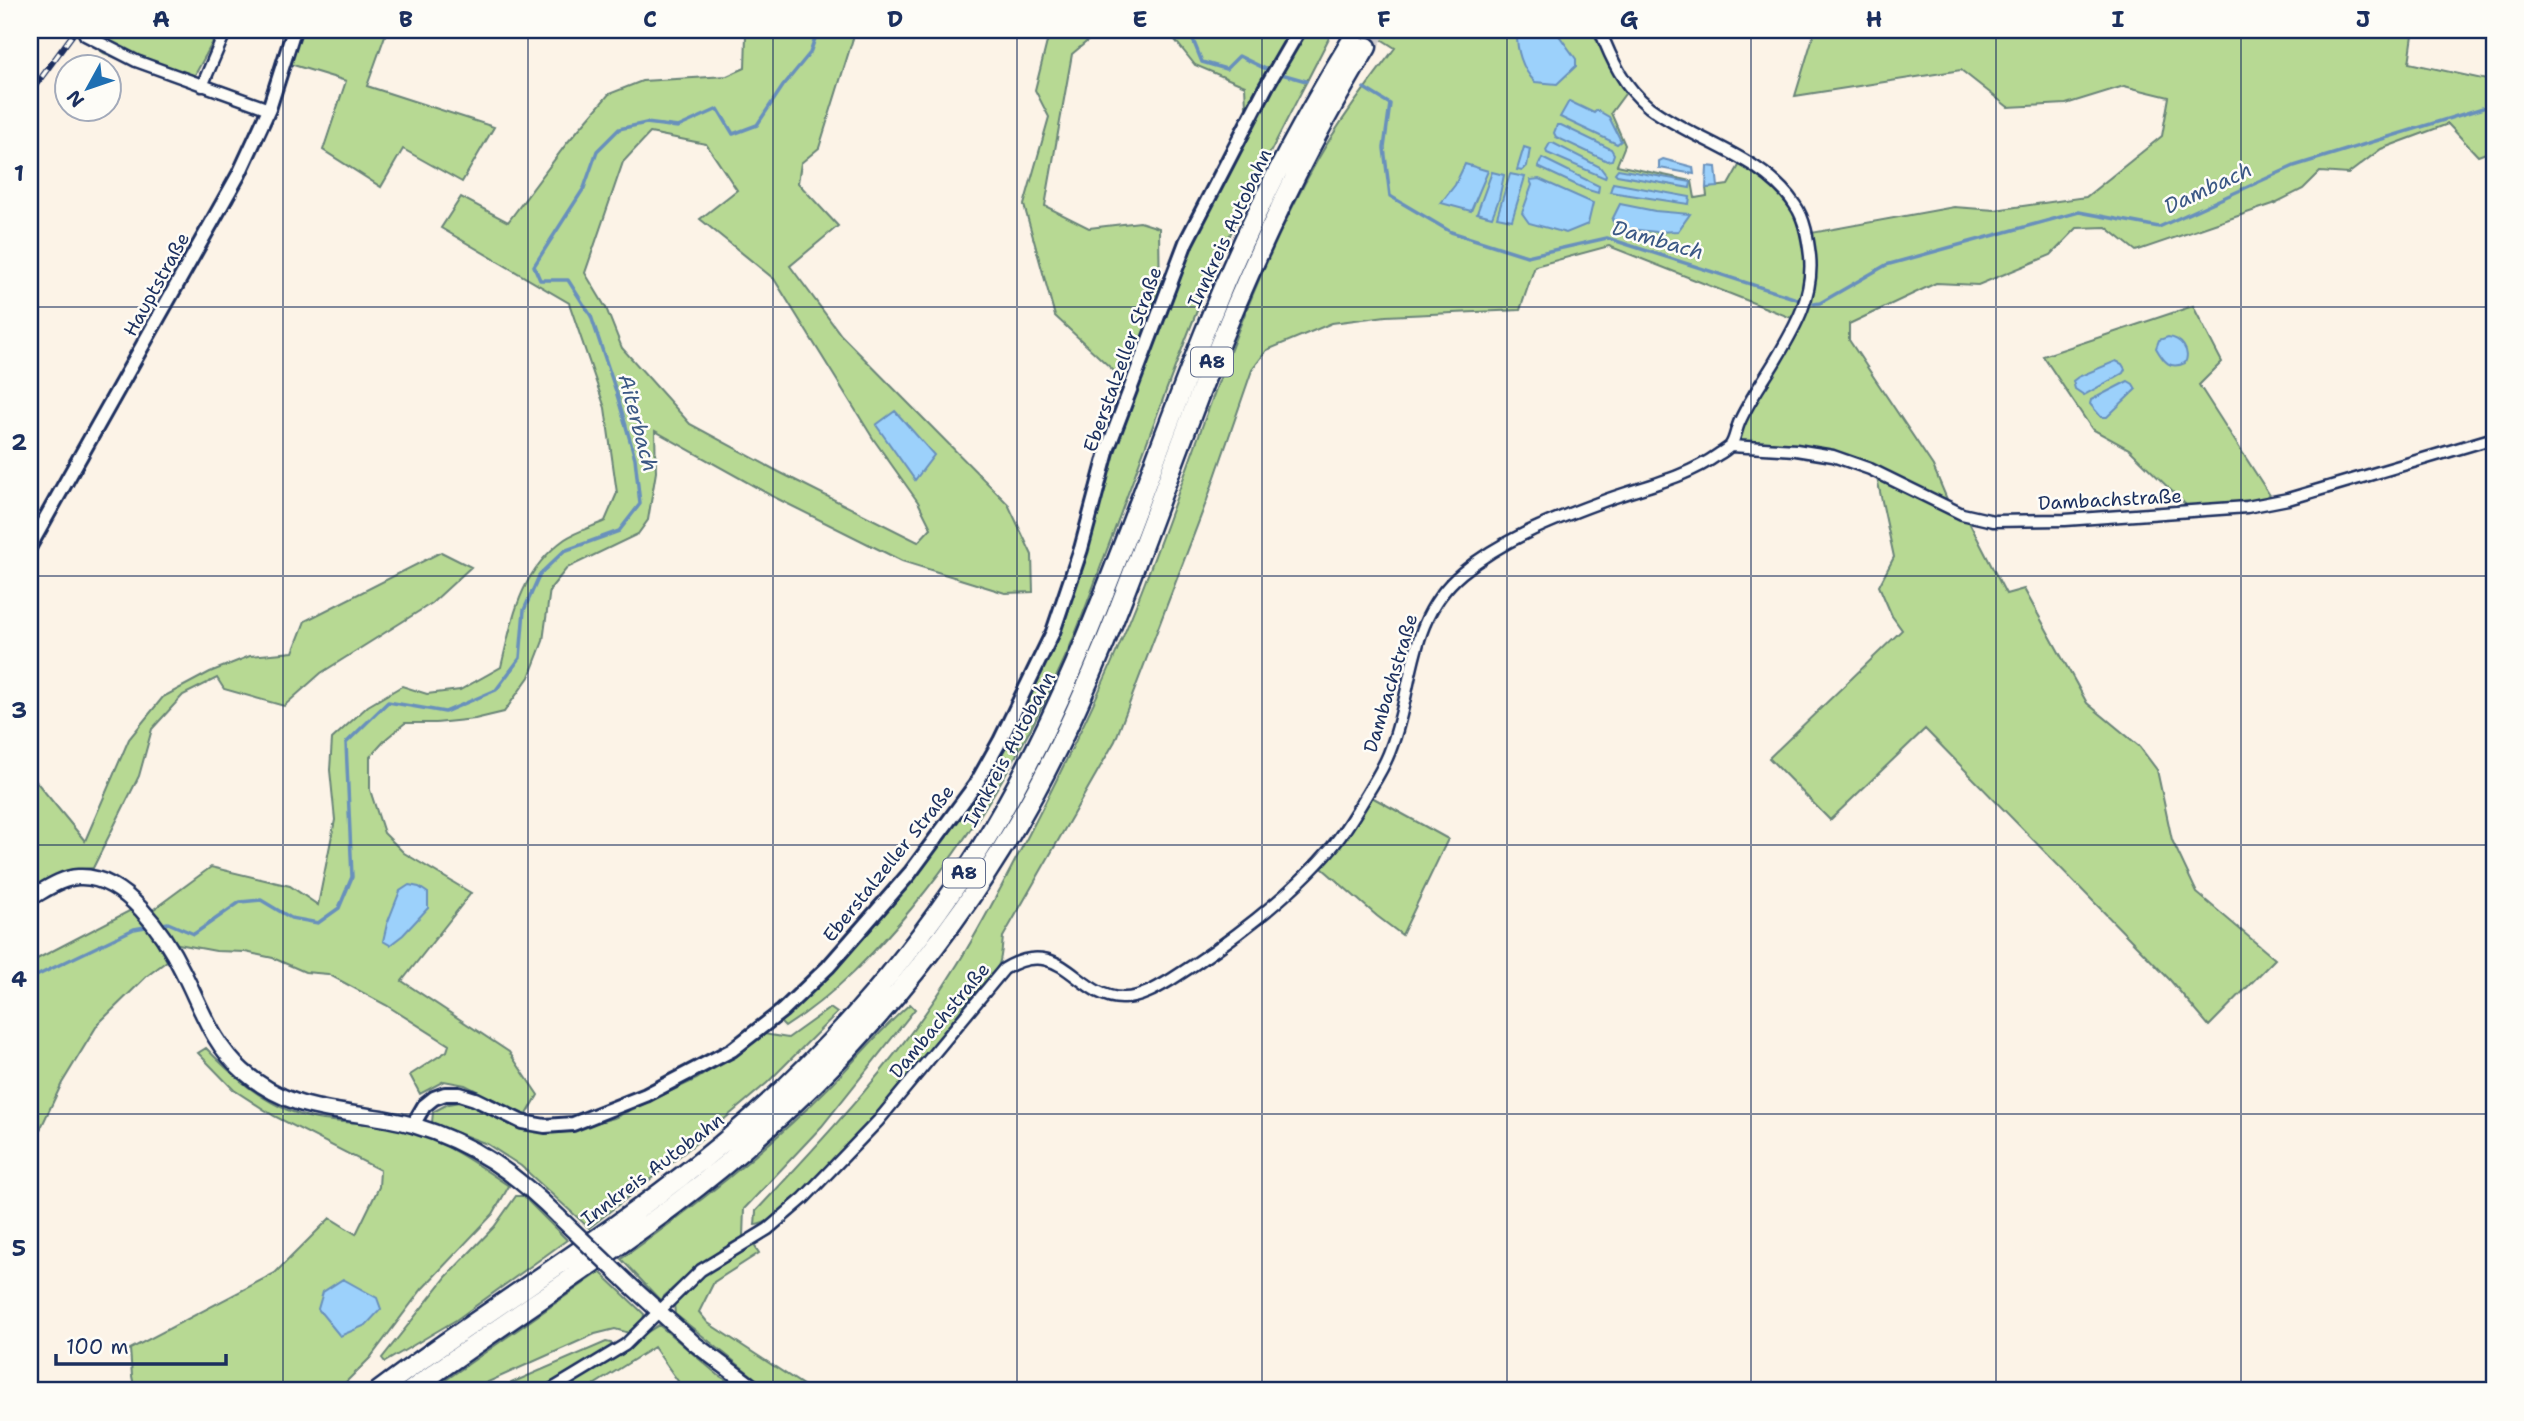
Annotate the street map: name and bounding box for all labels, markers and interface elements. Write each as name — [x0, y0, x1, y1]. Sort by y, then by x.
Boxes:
text: A — [152, 4, 170, 34]
text: B — [399, 4, 413, 34]
text: C — [643, 4, 657, 34]
text: D — [887, 4, 903, 34]
text: E — [1132, 4, 1148, 34]
text: F — [1377, 4, 1391, 34]
text: G — [1620, 4, 1639, 34]
text: H — [1866, 4, 1882, 34]
text: I — [2112, 4, 2125, 34]
text: J — [2356, 4, 2370, 34]
north arrow — [52, 52, 122, 122]
text: N — [61, 85, 90, 112]
street label: Innkreis Autobahn — [1182, 145, 1277, 312]
water label: Dambach — [2159, 155, 2257, 221]
text: 1 — [14, 158, 24, 188]
water label: Dambach — [1609, 214, 1707, 266]
street label: Hauptstraße — [118, 228, 195, 341]
street label: Eberstalzeller Straße — [1077, 263, 1168, 455]
road number: A8 — [1191, 348, 1233, 376]
water label: Aiterbach — [612, 371, 664, 475]
text: 2 — [11, 427, 27, 457]
street label: Dambachstraße — [2038, 483, 2183, 516]
street label: Dambachstraße — [1357, 611, 1423, 756]
street label: Innkreis Autobahn — [958, 667, 1061, 831]
text: 3 — [11, 695, 27, 725]
street label: Eberstalzeller Straße — [817, 780, 960, 947]
road number: A8 — [943, 858, 985, 888]
street label: Dambachstraße — [884, 957, 995, 1083]
text: 4 — [11, 964, 27, 994]
street label: Innkreis Autobahn — [576, 1107, 729, 1231]
text: 5 — [12, 1233, 26, 1263]
scale bar — [56, 1323, 226, 1367]
text: 100 m — [66, 1333, 129, 1361]

